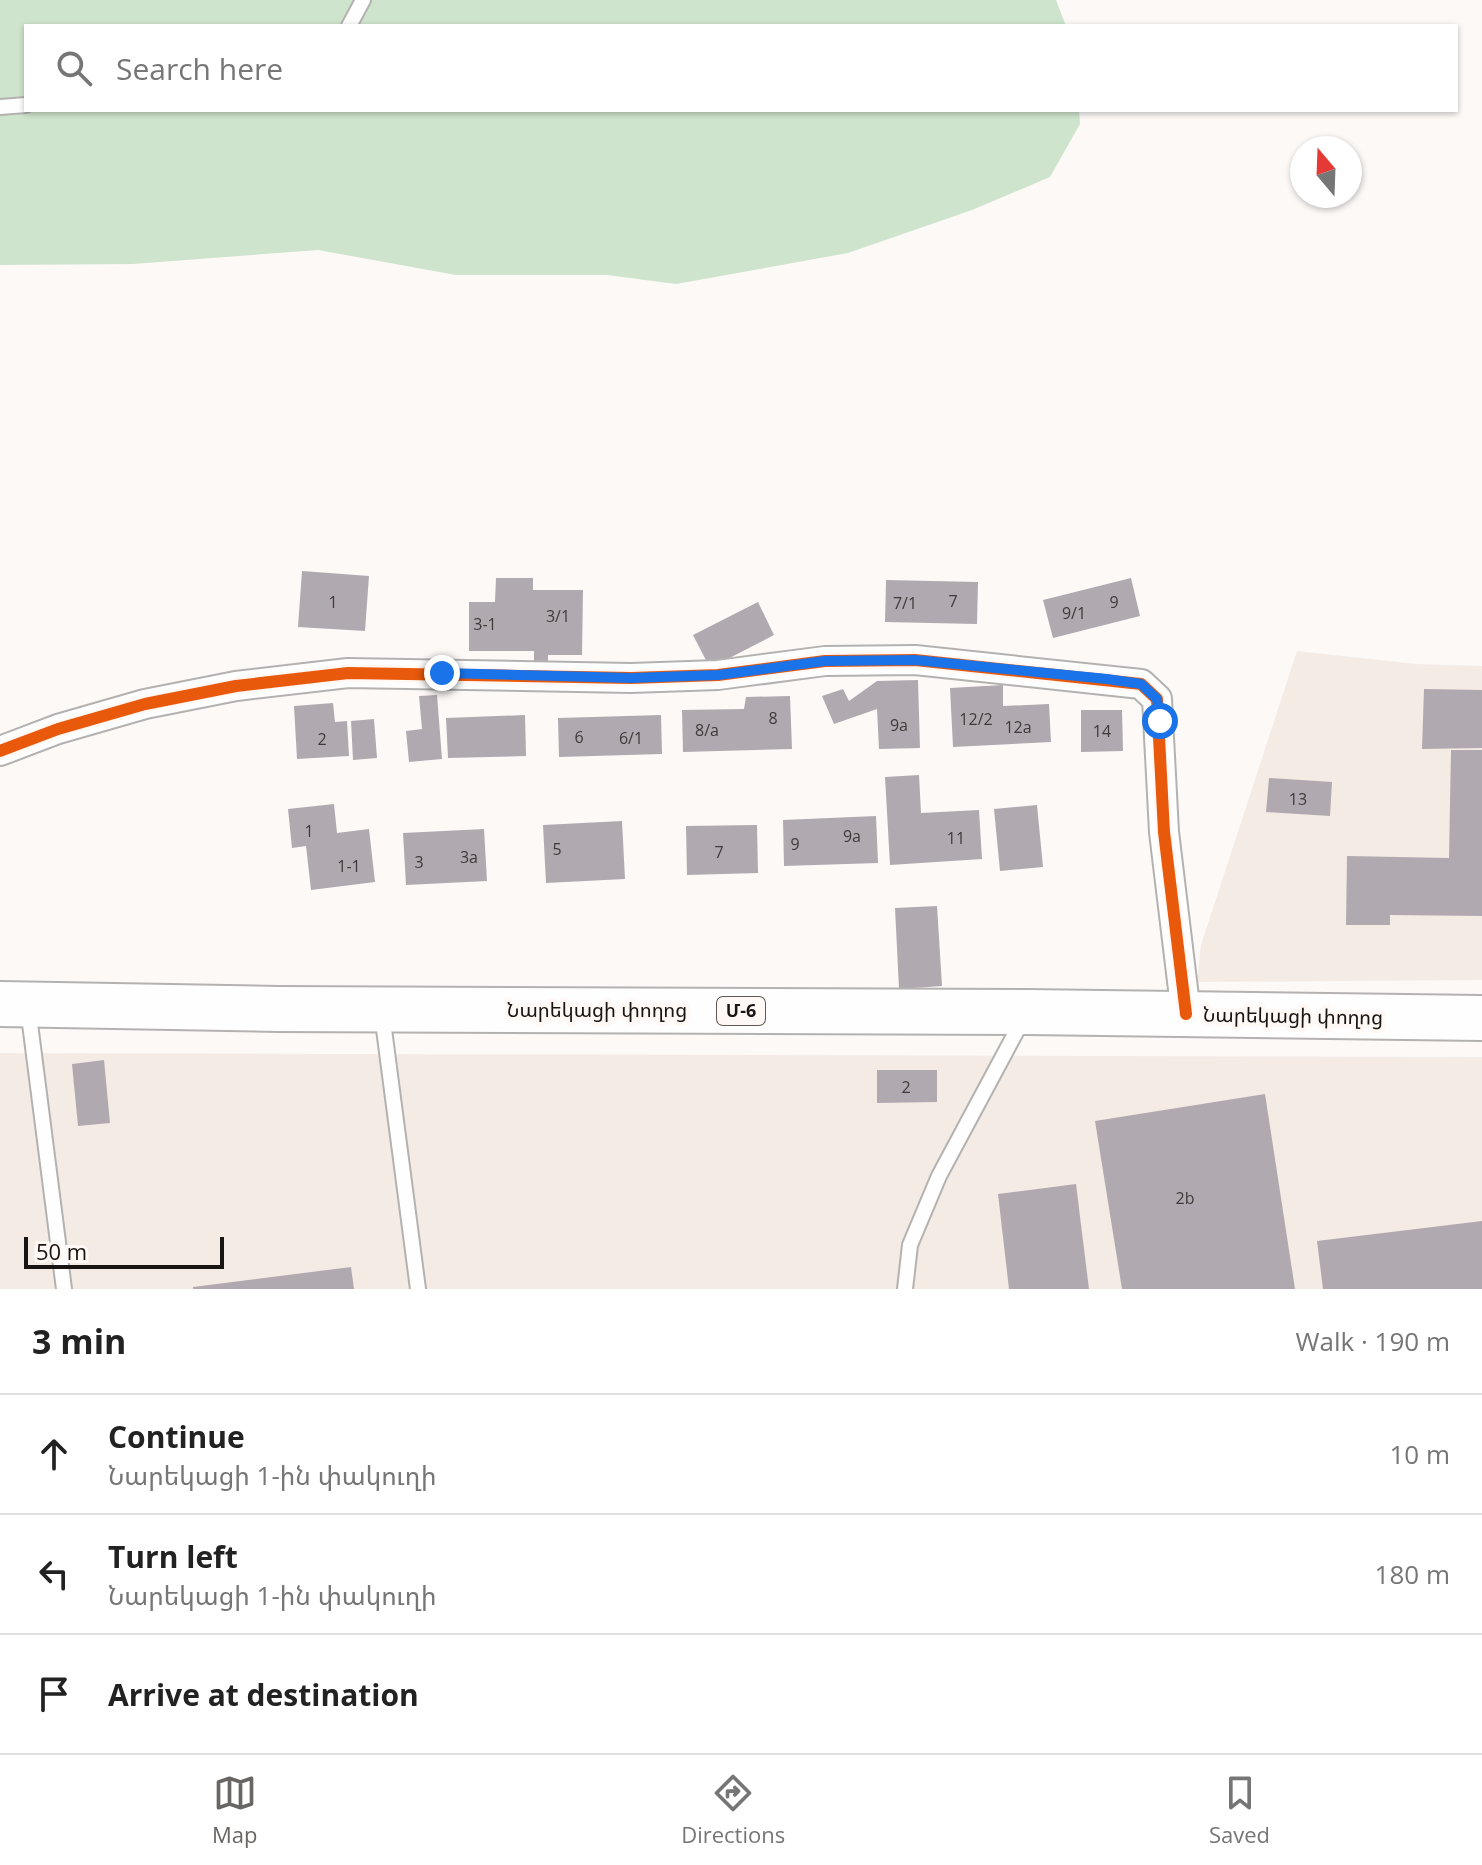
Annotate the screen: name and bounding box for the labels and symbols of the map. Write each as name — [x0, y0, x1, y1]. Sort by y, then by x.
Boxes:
north arrow — [1290, 136, 1362, 208]
house number: 7 — [948, 590, 958, 612]
house number: 1 — [328, 591, 338, 613]
house number: 9 — [1109, 591, 1119, 613]
house number: 7/1 — [893, 592, 917, 614]
house number: 9/1 — [1062, 602, 1086, 624]
house number: 3/1 — [546, 605, 570, 627]
house number: 3-1 — [473, 613, 497, 635]
route end — [424, 655, 460, 691]
route start — [1142, 703, 1178, 739]
house number: 8 — [768, 707, 778, 729]
house number: 12/2 — [959, 708, 993, 730]
house number: 9a — [890, 714, 908, 736]
house number: 12a — [1004, 716, 1032, 738]
house number: 8/a — [695, 719, 719, 741]
house number: 14 — [1093, 720, 1111, 742]
house number: 6 — [574, 726, 584, 748]
house number: 6/1 — [619, 727, 643, 749]
house number: 2 — [317, 728, 327, 750]
house number: 13 — [1289, 788, 1307, 810]
house number: 1 — [304, 820, 314, 842]
house number: 9a — [843, 825, 861, 847]
house number: 11 — [947, 827, 965, 849]
house number: 9 — [790, 833, 800, 855]
house number: 5 — [552, 838, 562, 860]
house number: 7 — [714, 841, 724, 863]
house number: 3a — [460, 846, 478, 868]
house number: 3 — [414, 851, 424, 873]
house number: 1-1 — [337, 855, 361, 877]
street label: Նարեկացի փողոց — [507, 996, 687, 1023]
road number: Մ-6 — [717, 997, 765, 1025]
street label: Նարեկացի փողոց — [1203, 1000, 1383, 1031]
house number: 2 — [901, 1076, 911, 1098]
house number: 2b — [1176, 1187, 1194, 1209]
scale bar — [24, 1233, 224, 1269]

